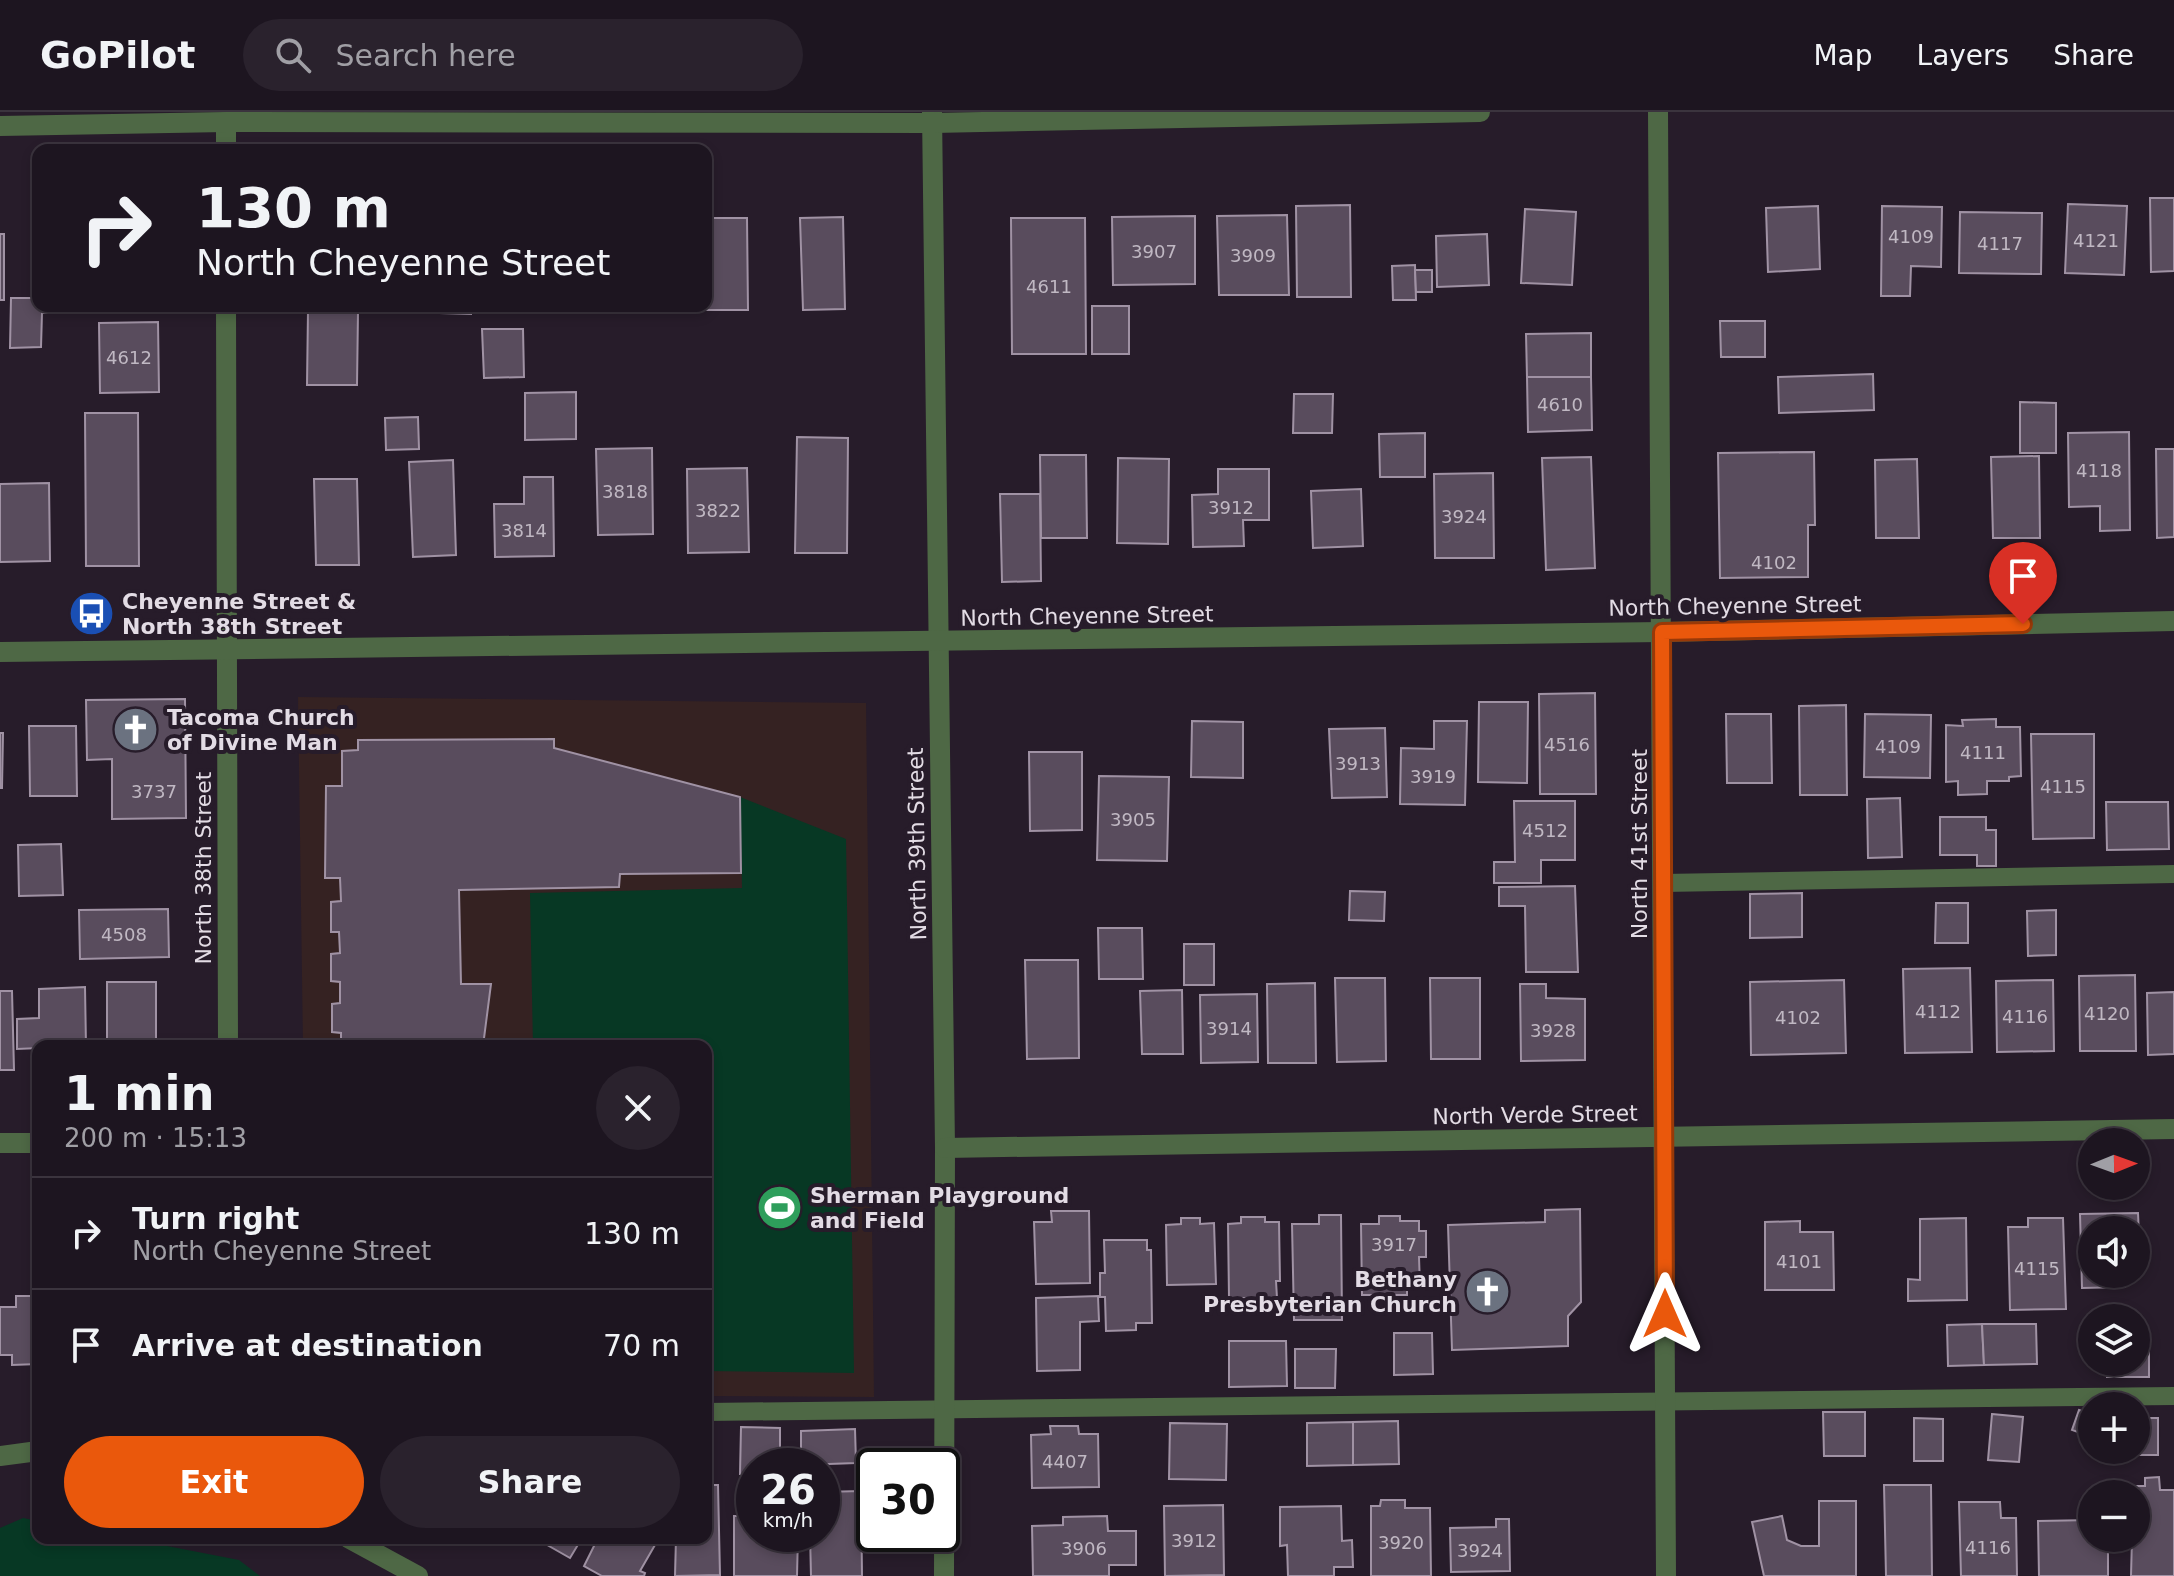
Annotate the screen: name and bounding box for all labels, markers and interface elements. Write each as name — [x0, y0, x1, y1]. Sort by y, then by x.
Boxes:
search box — [243, 19, 803, 91]
text: GoPilot — [40, 33, 195, 77]
icon: search — [271, 33, 315, 77]
text: Search here — [335, 38, 516, 73]
text: Map — [1813, 39, 1873, 72]
text: Layers — [1917, 39, 2009, 72]
text: Share — [2053, 39, 2134, 72]
text: 130 m — [196, 175, 391, 240]
icon: right — [64, 176, 168, 280]
house number: 4109 — [1888, 226, 1934, 247]
house number: 4121 — [2073, 230, 2119, 251]
house number: 4117 — [1977, 233, 2023, 254]
house number: 3907 — [1131, 241, 1177, 262]
text: North Cheyenne Street — [196, 242, 610, 283]
house number: 3909 — [1230, 245, 1276, 266]
house number: 4611 — [1026, 276, 1072, 297]
house number: 4612 — [106, 347, 152, 368]
house number: 4610 — [1537, 394, 1583, 415]
house number: 4118 — [2076, 460, 2122, 481]
house number: 3818 — [602, 481, 648, 502]
house number: 3912 — [1208, 497, 1254, 518]
house number: 3822 — [695, 500, 741, 521]
house number: 3924 — [1441, 506, 1487, 527]
house number: 3814 — [501, 520, 547, 541]
pin — [1989, 542, 2057, 624]
house number: 4102 — [1751, 552, 1797, 573]
icon: arrive — [2001, 554, 2045, 598]
place label: Cheyenne Street & North 38th Street — [122, 589, 356, 639]
bus stop icon: Cheyenne Street & North 38th Street — [67, 590, 115, 638]
street label: North Cheyenne Street — [1608, 591, 1862, 621]
street label: North Cheyenne Street — [960, 601, 1214, 631]
place label: Tacoma Church of Divine Man — [167, 705, 355, 755]
church icon: Tacoma Church of Divine Man — [112, 706, 160, 754]
house number: 4516 — [1544, 734, 1590, 755]
house number: 4109 — [1875, 736, 1921, 757]
house number: 4111 — [1960, 742, 2006, 763]
street label: North 39th Street — [903, 747, 931, 941]
street label: North 41st Street — [1627, 748, 1652, 939]
house number: 3913 — [1335, 753, 1381, 774]
house number: 3919 — [1410, 766, 1456, 787]
street label: North 38th Street — [191, 771, 216, 964]
house number: 4115 — [2040, 776, 2086, 797]
house number: 3737 — [131, 781, 177, 802]
house number: 3905 — [1110, 809, 1156, 830]
house number: 4512 — [1522, 820, 1568, 841]
house number: 4508 — [101, 924, 147, 945]
house number: 4112 — [1915, 1001, 1961, 1022]
house number: 4120 — [2084, 1003, 2130, 1024]
house number: 4116 — [2002, 1006, 2048, 1027]
house number: 4102 — [1775, 1007, 1821, 1028]
house number: 3914 — [1206, 1018, 1252, 1039]
house number: 3928 — [1530, 1020, 1576, 1041]
text: 1 min — [64, 1065, 215, 1121]
button: close — [596, 1066, 680, 1150]
street label: North Verde Street — [1432, 1101, 1638, 1129]
text: 200 m · 15:13 — [64, 1123, 247, 1153]
north arrow — [2078, 1128, 2150, 1200]
map controls — [2078, 1128, 2150, 1552]
place label: Sherman Playground and Field — [810, 1183, 1069, 1233]
sports icon: Sherman Playground and Field — [755, 1184, 803, 1232]
text: Turn right — [132, 1201, 299, 1236]
icon: right — [64, 1211, 108, 1255]
text: 130 m — [584, 1216, 680, 1251]
button: sound — [2078, 1216, 2150, 1288]
house number: 3917 — [1371, 1234, 1417, 1255]
text: North Cheyenne Street — [132, 1236, 431, 1266]
house number: 4101 — [1776, 1251, 1822, 1272]
house number: 4115 — [2014, 1258, 2060, 1279]
place label: Bethany Presbyterian Church — [1203, 1267, 1457, 1317]
church icon: Bethany Presbyterian Church — [1464, 1268, 1512, 1316]
position arrow — [1623, 1272, 1707, 1356]
button: layers — [2078, 1304, 2150, 1376]
icon: arrive — [64, 1323, 108, 1367]
text: Arrive at destination — [132, 1328, 483, 1363]
text: 70 m — [603, 1328, 680, 1363]
button: + — [2078, 1392, 2150, 1464]
button: Exit — [64, 1436, 364, 1528]
button: Share — [380, 1436, 680, 1528]
speed limit sign: 30 — [856, 1448, 960, 1552]
house number: 4407 — [1042, 1451, 1088, 1472]
text: 26 — [760, 1467, 816, 1513]
button: − — [2078, 1480, 2150, 1552]
text: km/h — [763, 1508, 813, 1532]
house number: 3912 — [1171, 1530, 1217, 1551]
house number: 3920 — [1378, 1532, 1424, 1553]
house number: 4116 — [1965, 1537, 2011, 1558]
house number: 3906 — [1061, 1538, 1107, 1559]
house number: 3924 — [1457, 1540, 1503, 1561]

